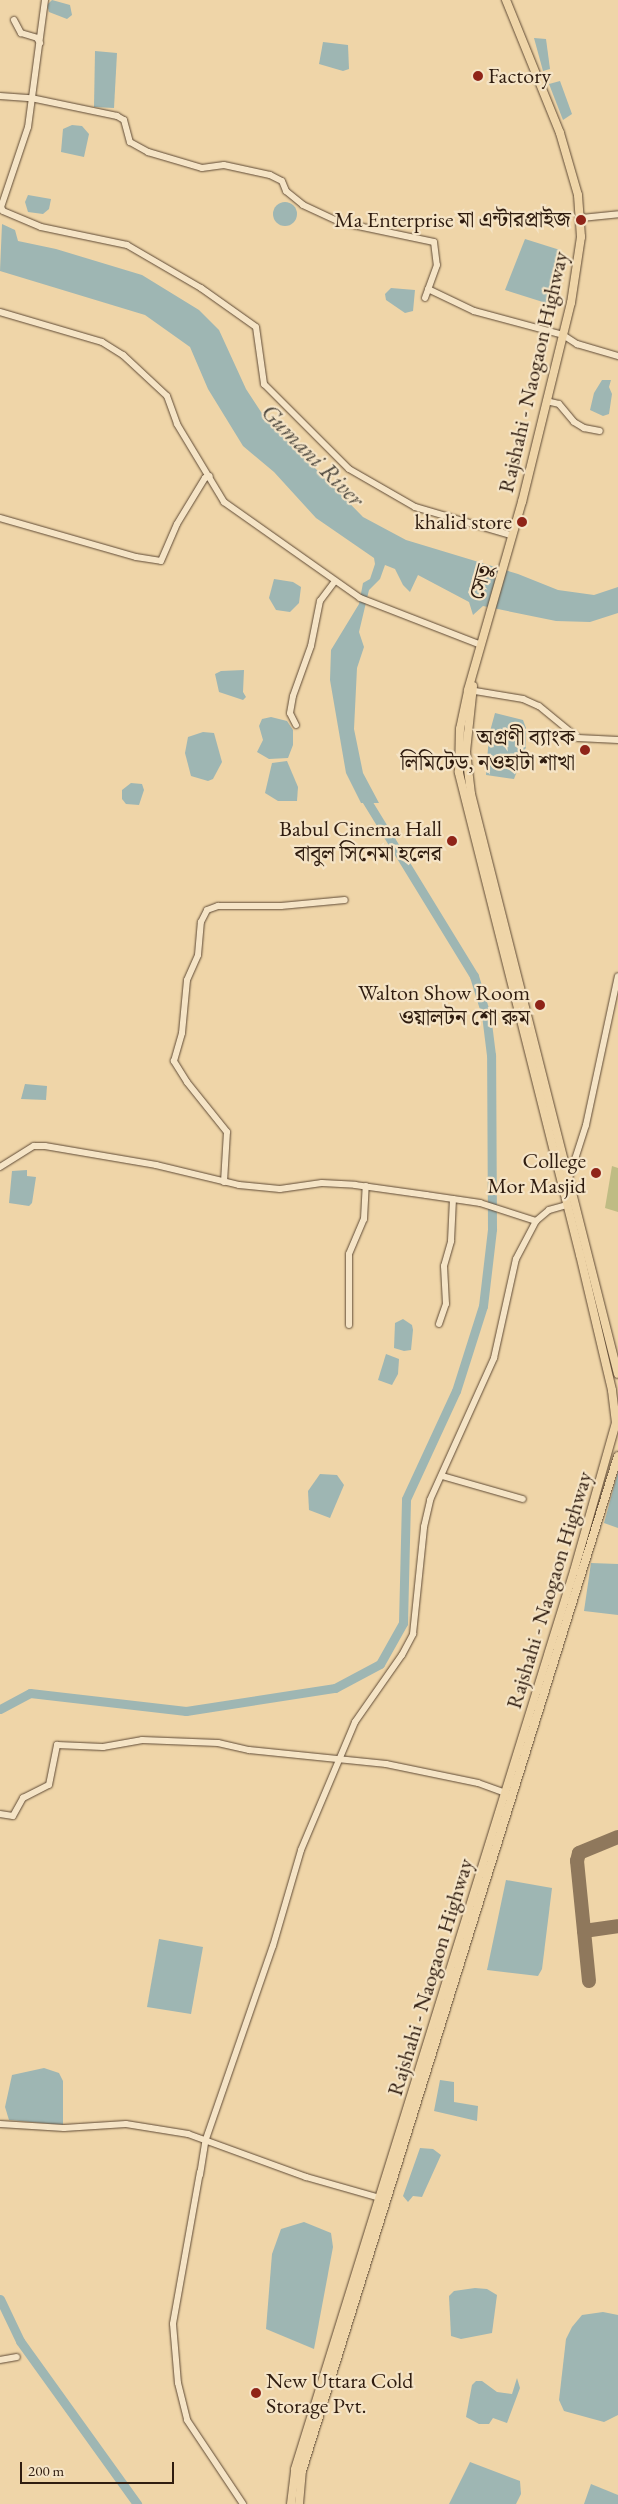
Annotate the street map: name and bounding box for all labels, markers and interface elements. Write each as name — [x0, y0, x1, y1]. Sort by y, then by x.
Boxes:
place label: Factory — [488, 63, 551, 89]
marker: Factory — [472, 70, 484, 82]
place label: Ma Enterprise মা এন্টারপ্রাইজ — [334, 207, 571, 233]
marker: Ma Enterprise মা এন্টারপ্রাইজ — [575, 214, 587, 226]
street label: Rajshahi - Naogaon Highway — [492, 249, 574, 495]
water label: Gumani River — [256, 398, 370, 512]
place label: khalid store — [415, 509, 512, 535]
marker: khalid store — [516, 516, 528, 528]
street label: সেতু — [463, 561, 497, 603]
place label: অগ্রণী ব্যাংক লিমিটেড, নওহাটা শাখা — [400, 724, 575, 776]
marker: অগ্রণী ব্যাংক লিমিটেড, নওহাটা শাখা — [579, 744, 591, 756]
place label: Babul Cinema Hall বাবুল সিনেমা হলের — [279, 815, 442, 866]
marker: Babul Cinema Hall বাবুল সিনেমা হলের — [446, 835, 458, 847]
place label: Walton Show Room ওয়ালটন শো রুম — [358, 979, 530, 1030]
marker: Walton Show Room ওয়ালটন শো রুম — [534, 999, 546, 1011]
place label: College Mor Masjid — [487, 1147, 586, 1198]
marker: College Mor Masjid — [590, 1167, 602, 1179]
street label: Rajshahi - Naogaon Highway — [500, 1468, 598, 1712]
street label: Rajshahi - Naogaon Highway — [381, 1855, 479, 2099]
place label: New Uttara Cold Storage Pvt. — [266, 2367, 413, 2418]
marker: New Uttara Cold Storage Pvt. — [250, 2387, 262, 2399]
scale bar — [22, 2452, 176, 2484]
text: 200 m — [28, 2461, 64, 2480]

